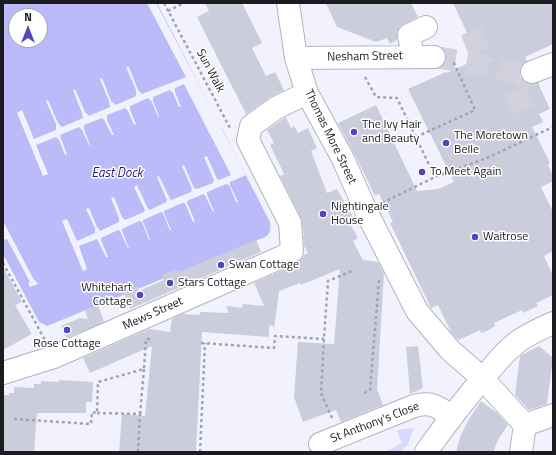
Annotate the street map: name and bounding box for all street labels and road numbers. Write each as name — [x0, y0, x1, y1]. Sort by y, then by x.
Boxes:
street label: Sun Walk — [193, 47, 227, 95]
street label: Nesham Street — [327, 49, 403, 65]
street label: Thomas More Street — [301, 87, 359, 187]
street label: Mews Street — [121, 294, 185, 334]
street label: St Anthony's Close — [329, 399, 421, 447]

